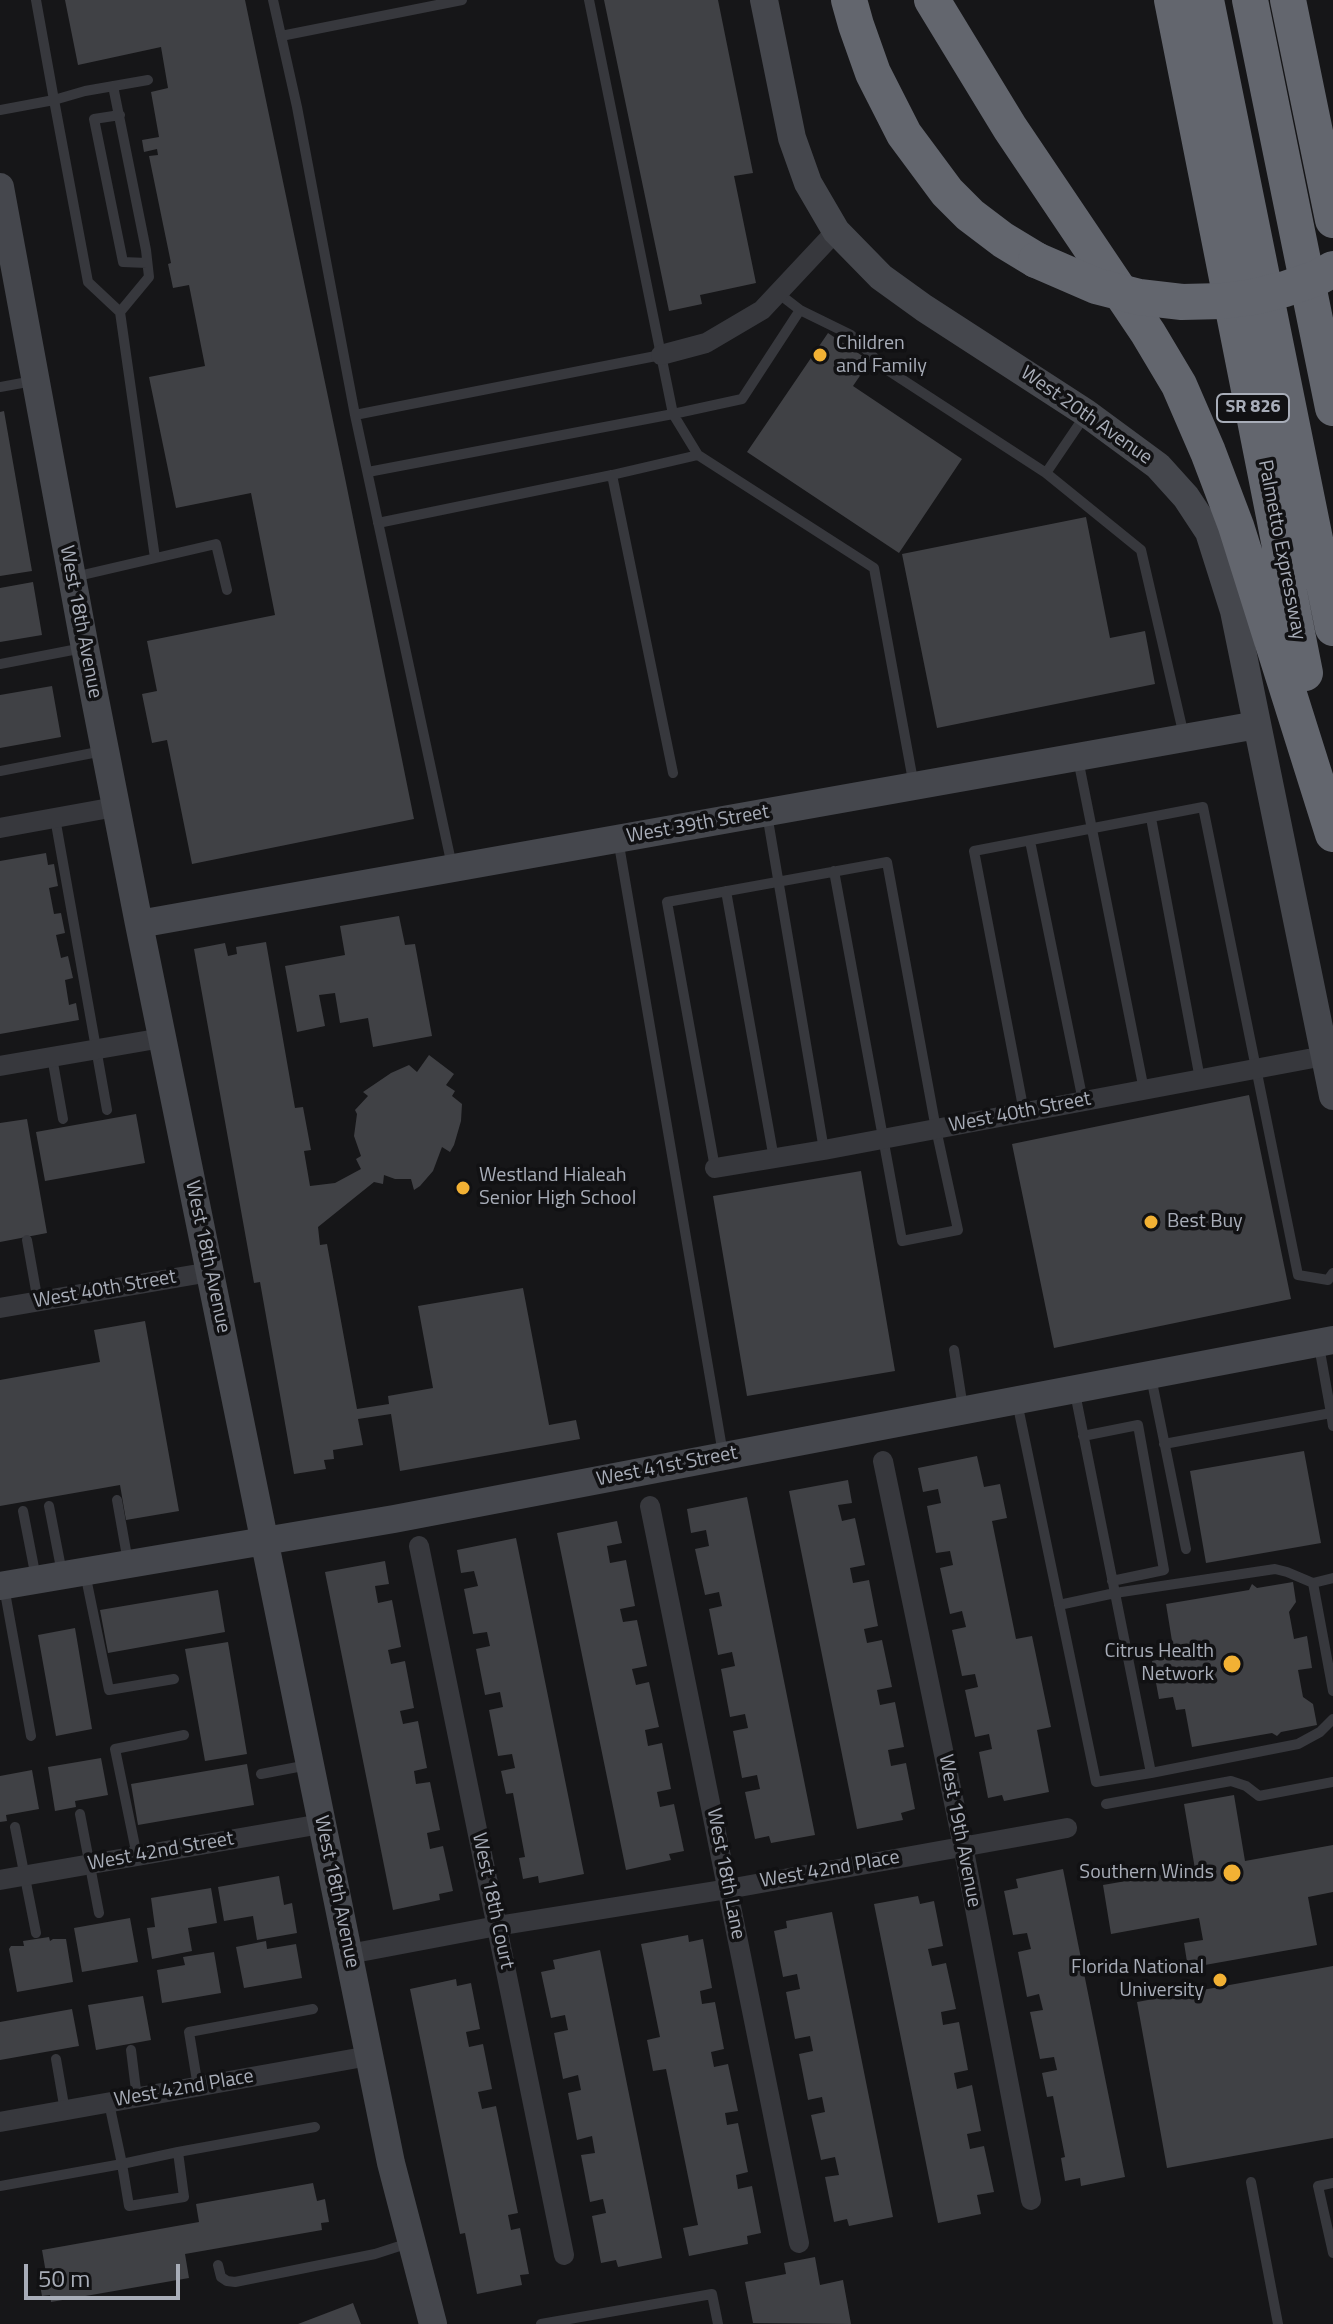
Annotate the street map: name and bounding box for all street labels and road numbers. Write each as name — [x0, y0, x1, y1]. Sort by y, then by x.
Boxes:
street label: West 20th Avenue — [1016, 362, 1156, 470]
road number: SR 826 — [1217, 394, 1289, 422]
street label: Palmetto Expressway — [1252, 458, 1310, 642]
street label: West 18th Avenue — [53, 544, 107, 700]
street label: West 39th Street — [625, 801, 771, 849]
street label: West 40th Street — [947, 1087, 1093, 1139]
street label: West 18th Avenue — [179, 1179, 235, 1335]
street label: West 40th Street — [32, 1266, 178, 1314]
street label: West 41st Street — [595, 1442, 739, 1492]
street label: West 19th Avenue — [932, 1753, 986, 1909]
street label: West 18th Lane — [701, 1806, 749, 1942]
street label: West 18th Avenue — [308, 1814, 364, 1970]
street label: West 42nd Street — [86, 1827, 236, 1877]
street label: West 18th Court — [466, 1831, 518, 1971]
street label: West 42nd Place — [758, 1846, 902, 1894]
street label: West 42nd Place — [112, 2065, 256, 2113]

